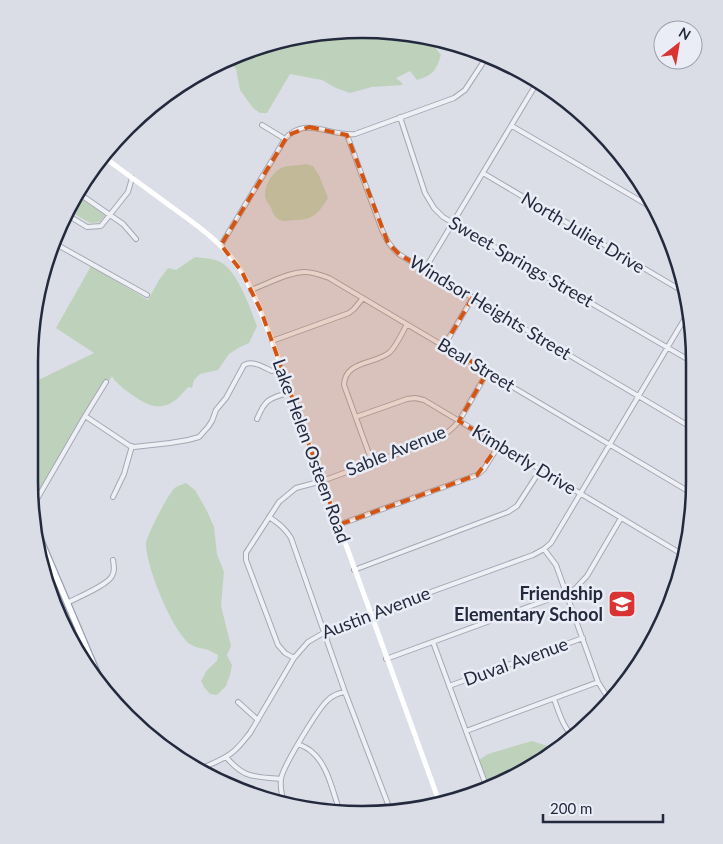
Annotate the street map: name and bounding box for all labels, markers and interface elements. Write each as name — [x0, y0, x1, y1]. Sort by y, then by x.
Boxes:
north arrow — [653, 20, 703, 70]
text: N — [676, 23, 694, 43]
street label: North Juliet Drive — [518, 187, 649, 278]
street label: Sweet Springs Street — [445, 211, 598, 312]
street label: Windsor Heights Street — [406, 250, 576, 364]
street label: Beal Street — [434, 333, 520, 396]
street label: Lake Helen Osteen Road — [268, 356, 356, 546]
street label: Kimberly Drive — [468, 419, 581, 499]
street label: Sable Avenue — [342, 420, 449, 480]
street label: Austin Avenue — [318, 581, 433, 643]
place label: Friendship Elementary School — [454, 582, 603, 625]
school or university icon: Friendship Elementary School — [607, 589, 637, 619]
street label: Duval Avenue — [460, 632, 571, 690]
scale bar — [543, 792, 663, 824]
text: 200 m — [550, 799, 592, 817]

